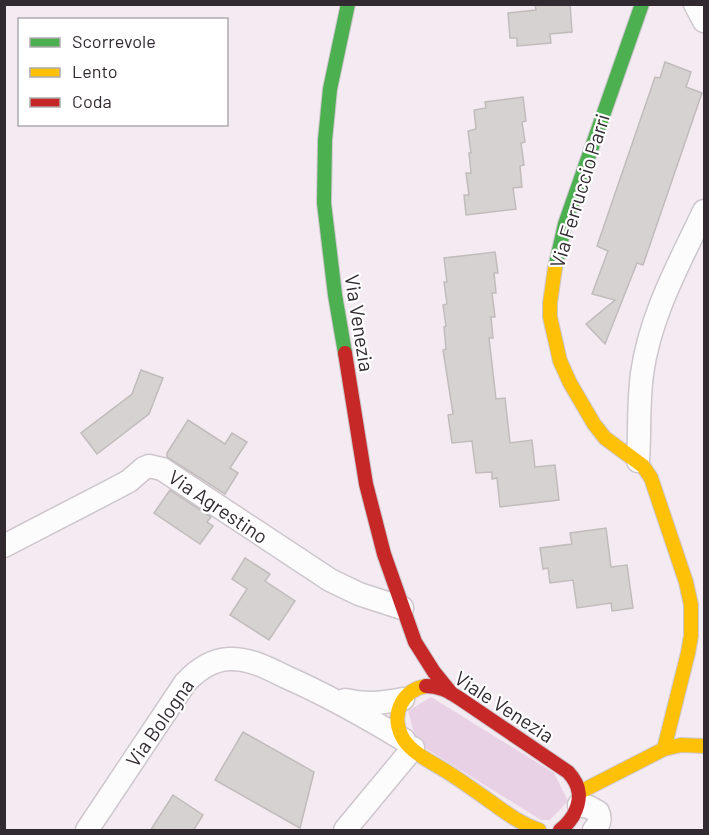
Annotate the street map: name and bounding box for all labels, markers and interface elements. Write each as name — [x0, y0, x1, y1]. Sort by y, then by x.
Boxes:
legend — [18, 18, 228, 126]
text: Scorrevole — [72, 30, 156, 52]
text: Lento — [72, 60, 118, 82]
text: Coda — [72, 90, 112, 112]
street label: Via Ferruccio Parri — [544, 111, 614, 271]
street label: Via Venezia — [340, 273, 380, 373]
street label: Via Agrestino — [164, 464, 273, 548]
street label: Viale Venezia — [450, 665, 559, 747]
street label: Via Bologna — [120, 674, 198, 771]

